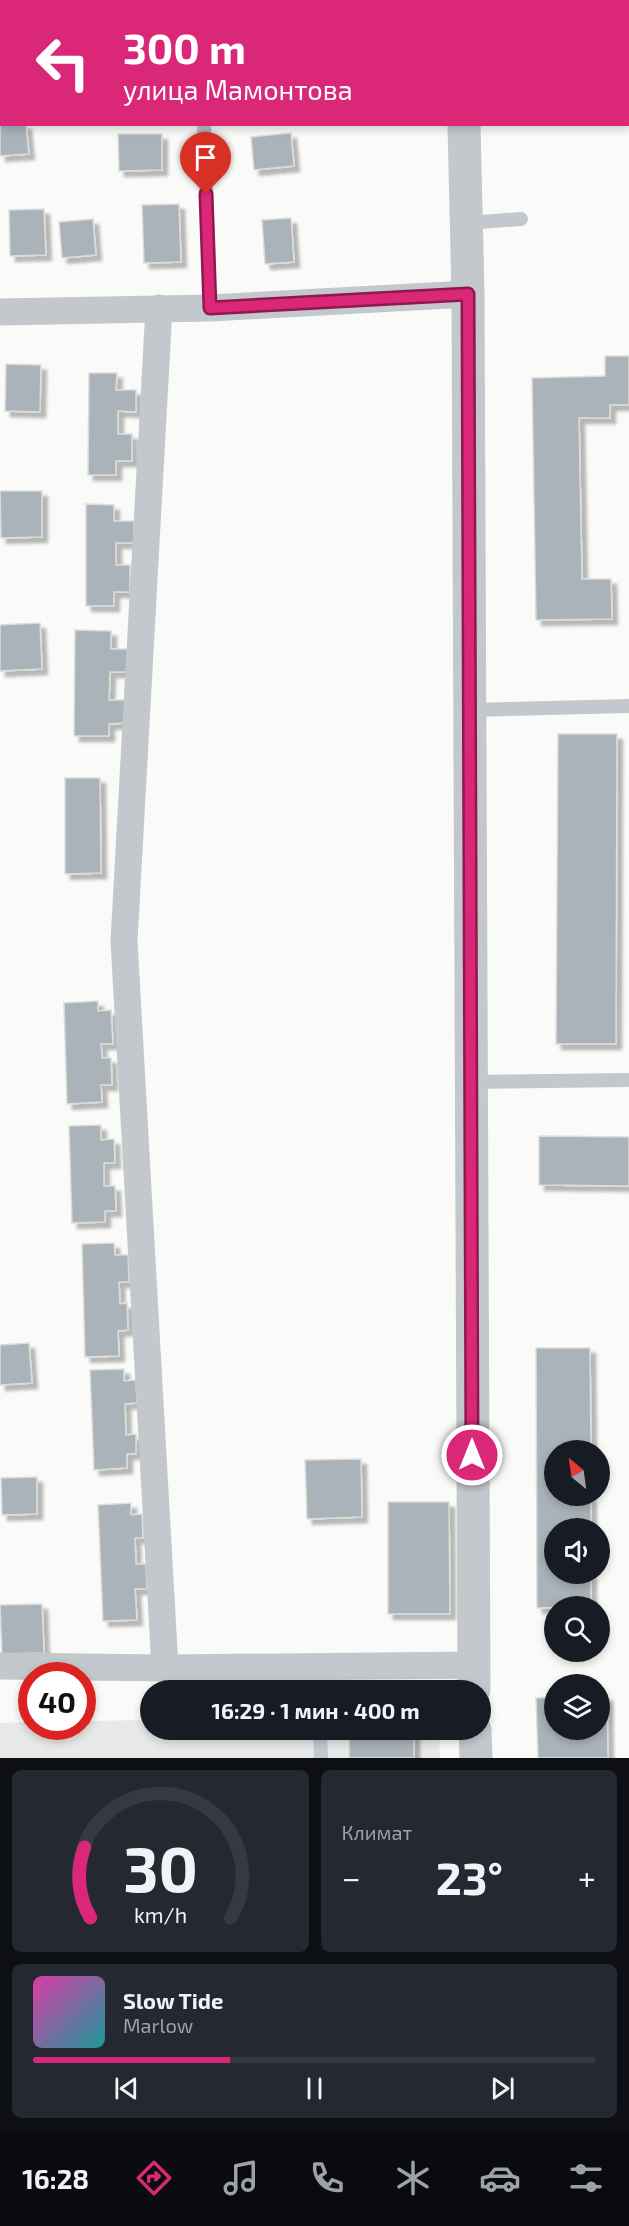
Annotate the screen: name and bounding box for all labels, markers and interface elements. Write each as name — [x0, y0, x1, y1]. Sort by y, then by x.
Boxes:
text: 300 m — [123, 22, 246, 72]
icon: left — [24, 24, 102, 102]
text: улица Мамонтова — [123, 73, 353, 105]
pin — [180, 132, 231, 194]
icon: arrive — [189, 141, 222, 174]
position arrow — [440, 1423, 504, 1487]
north arrow — [544, 1440, 610, 1506]
map controls — [544, 1440, 610, 1740]
button: sound — [544, 1518, 610, 1584]
button: search — [544, 1596, 610, 1662]
speed limit sign: 40 — [18, 1662, 96, 1740]
button: layers — [544, 1674, 610, 1740]
text: 16:29 · 1 мин · 400 m — [211, 1697, 420, 1723]
text: Климат — [342, 1820, 412, 1844]
text: 30 — [123, 1830, 198, 1905]
text: 23° — [436, 1850, 503, 1904]
text: − — [342, 1857, 361, 1897]
text: + — [578, 1857, 596, 1897]
text: km/h — [134, 1902, 187, 1927]
text: Slow Tide — [123, 1987, 223, 2013]
text: Marlow — [123, 2013, 193, 2037]
icon: previous — [110, 2072, 143, 2105]
icon: pause — [298, 2072, 331, 2105]
icon: next — [486, 2072, 519, 2105]
icon: directions — [133, 2157, 175, 2199]
icon: music — [220, 2157, 262, 2199]
icon: phone — [306, 2157, 348, 2199]
icon: climate — [392, 2157, 434, 2199]
icon: car — [479, 2157, 521, 2199]
icon: filters — [565, 2157, 607, 2199]
text: 16:28 — [22, 2162, 89, 2194]

